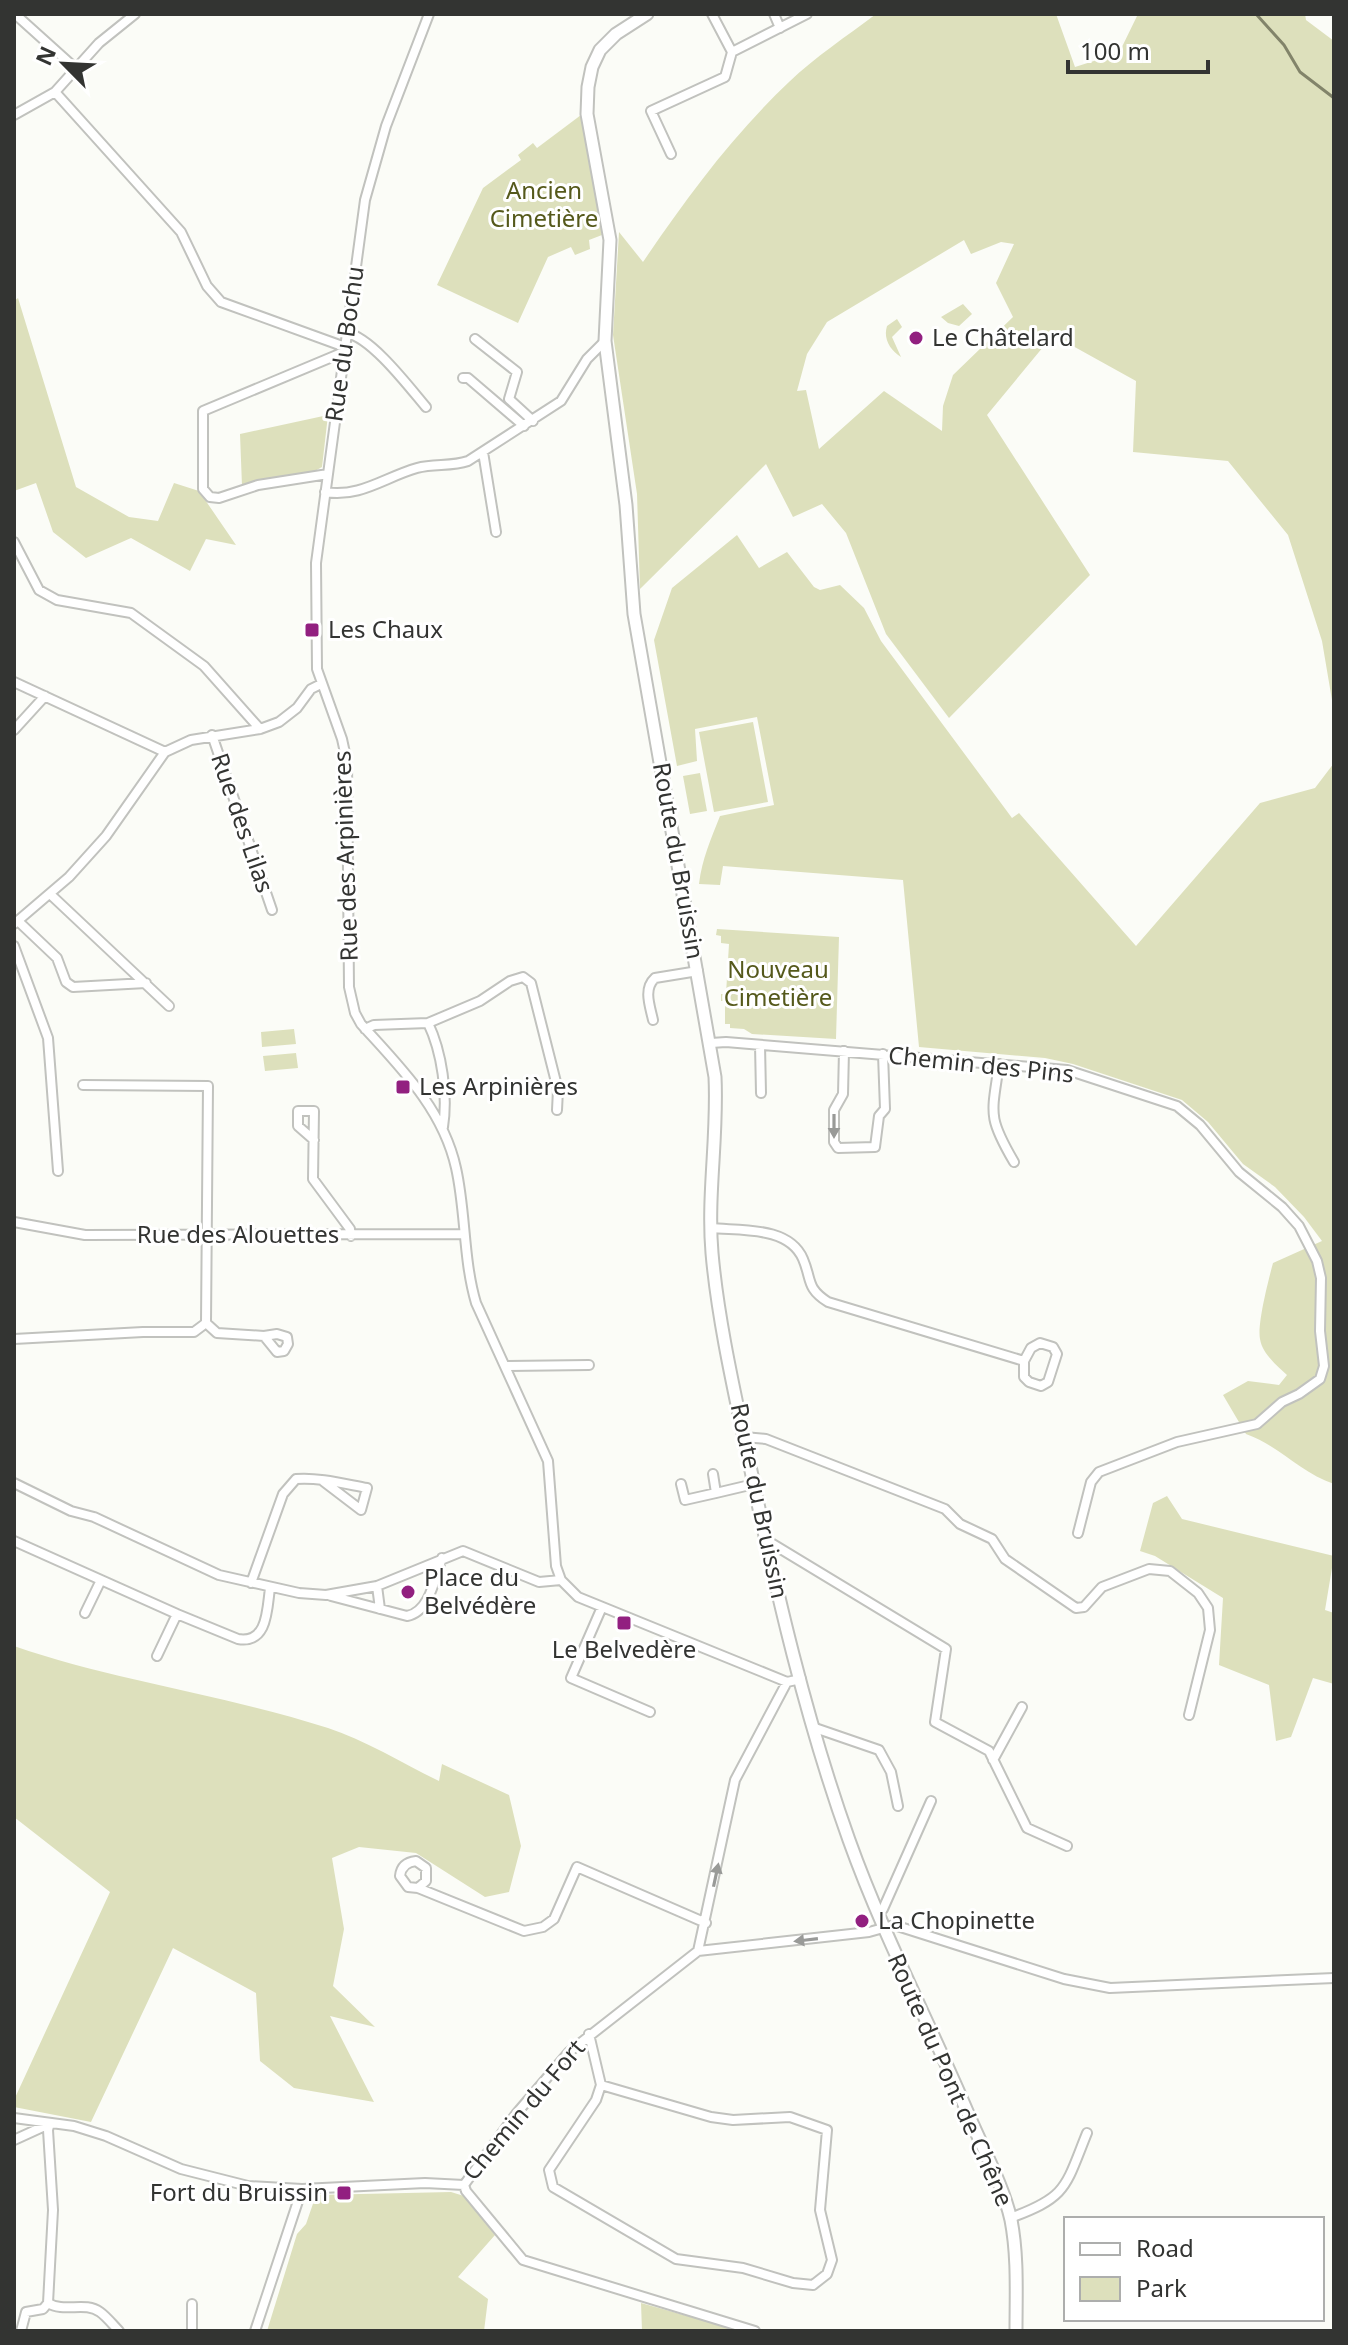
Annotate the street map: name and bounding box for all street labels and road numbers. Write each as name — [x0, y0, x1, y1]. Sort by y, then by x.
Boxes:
street label: Rue du Bochu — [316, 264, 371, 424]
street label: Rue des Lilas — [204, 748, 283, 897]
street label: Rue des Arpinières — [324, 750, 365, 962]
street label: Route du Bruissin — [646, 760, 713, 962]
street label: Chemin des Pins — [887, 1037, 1076, 1090]
street label: Rue des Alouettes — [137, 1217, 339, 1250]
street label: Route du Bruissin — [724, 1400, 797, 1601]
street label: Route du Pont de Chêne — [881, 1948, 1022, 2211]
street label: Chemin du Fort — [454, 2031, 592, 2187]

